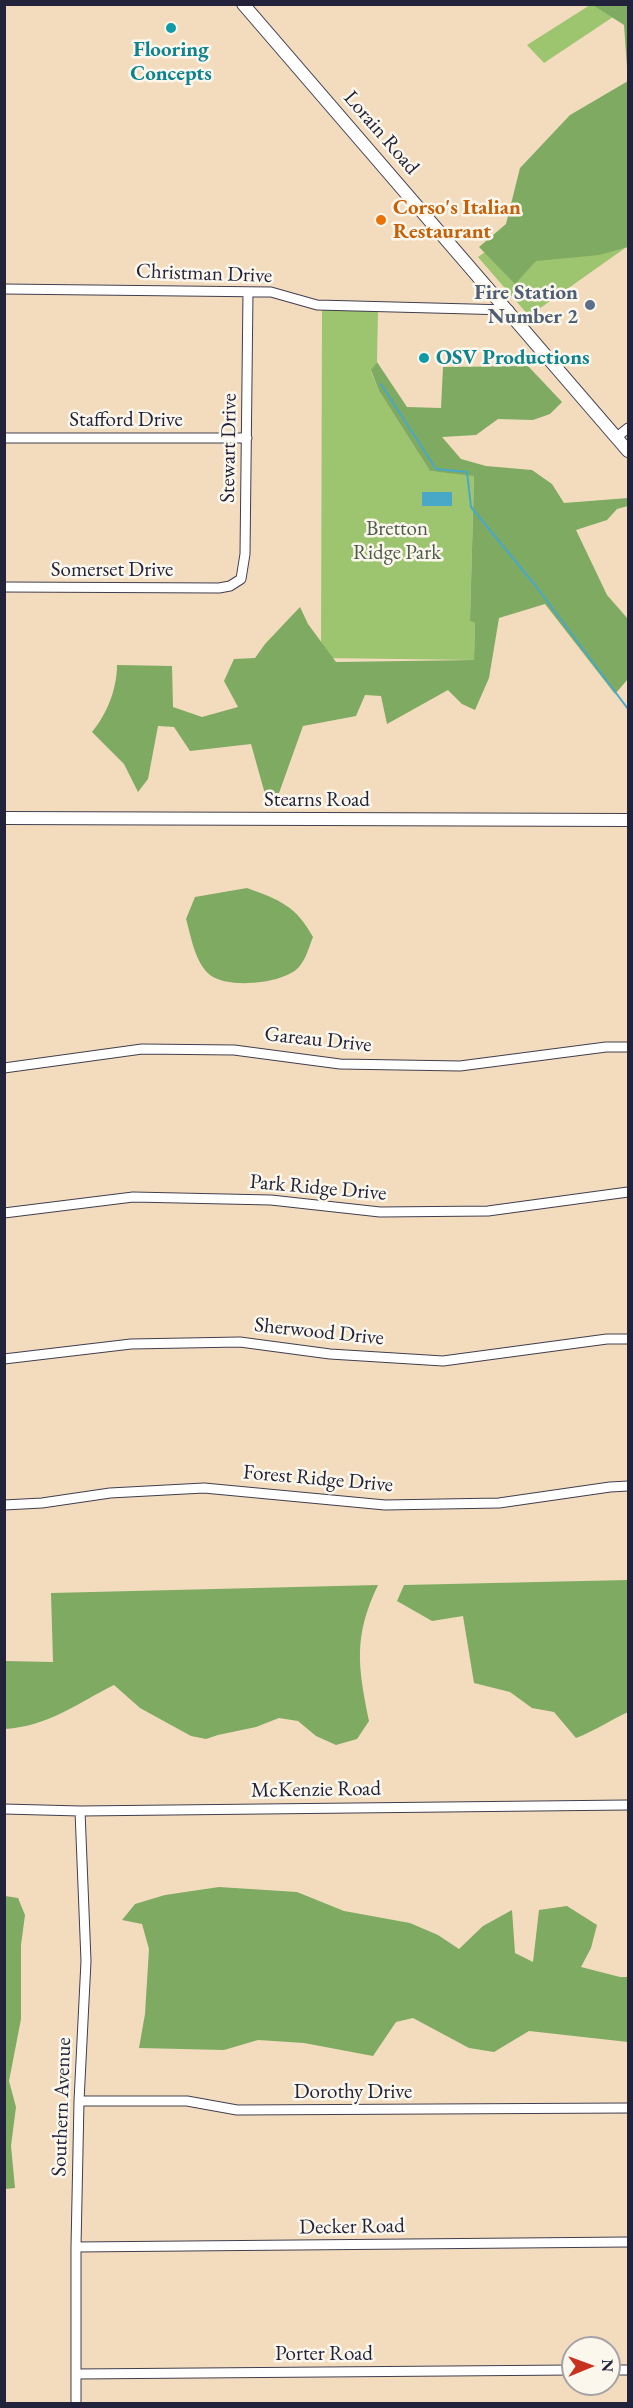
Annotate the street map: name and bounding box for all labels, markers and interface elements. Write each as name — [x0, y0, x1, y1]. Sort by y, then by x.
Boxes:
marker: Flooring Concepts — [164, 21, 178, 35]
place label: Flooring Concepts — [130, 37, 212, 87]
street label: Lorain Road — [338, 86, 424, 180]
place label: Corso's Italian Restaurant — [393, 195, 521, 245]
marker: Corso's Italian Restaurant — [374, 213, 388, 227]
street label: Christman Drive — [136, 259, 272, 289]
place label: Fire Station Number 2 — [474, 280, 578, 330]
marker: Fire Station Number 2 — [583, 298, 597, 312]
place label: OSV Productions — [436, 345, 590, 371]
marker: OSV Productions — [417, 351, 431, 365]
street label: Stewart Drive — [215, 393, 243, 503]
street label: Stafford Drive — [69, 407, 183, 433]
park label: Bretton Ridge Park — [353, 516, 441, 566]
street label: Somerset Drive — [51, 557, 173, 583]
street label: Stearns Road — [264, 787, 370, 813]
street label: Gareau Drive — [263, 1022, 373, 1058]
street label: Park Ridge Drive — [249, 1169, 387, 1207]
street label: Sherwood Drive — [253, 1313, 385, 1351]
street label: Forest Ridge Drive — [242, 1460, 394, 1498]
street label: McKenzie Road — [251, 1776, 381, 1804]
street label: Southern Avenue — [47, 2037, 77, 2177]
street label: Dorothy Drive — [294, 2079, 412, 2105]
street label: Decker Road — [299, 2213, 405, 2241]
north arrow — [561, 2336, 621, 2396]
street label: Porter Road — [275, 2341, 373, 2367]
text: N — [597, 2359, 618, 2372]

